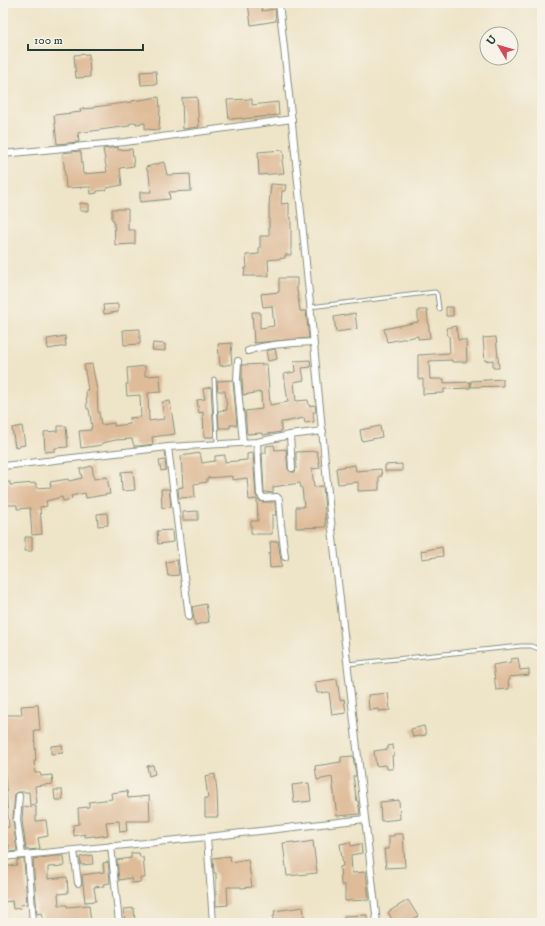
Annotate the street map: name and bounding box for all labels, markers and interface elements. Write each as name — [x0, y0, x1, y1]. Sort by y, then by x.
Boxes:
scale bar — [28, 26, 143, 52]
north arrow — [479, 26, 519, 66]
text: U — [484, 32, 500, 48]
text: 100 m — [34, 33, 63, 48]

